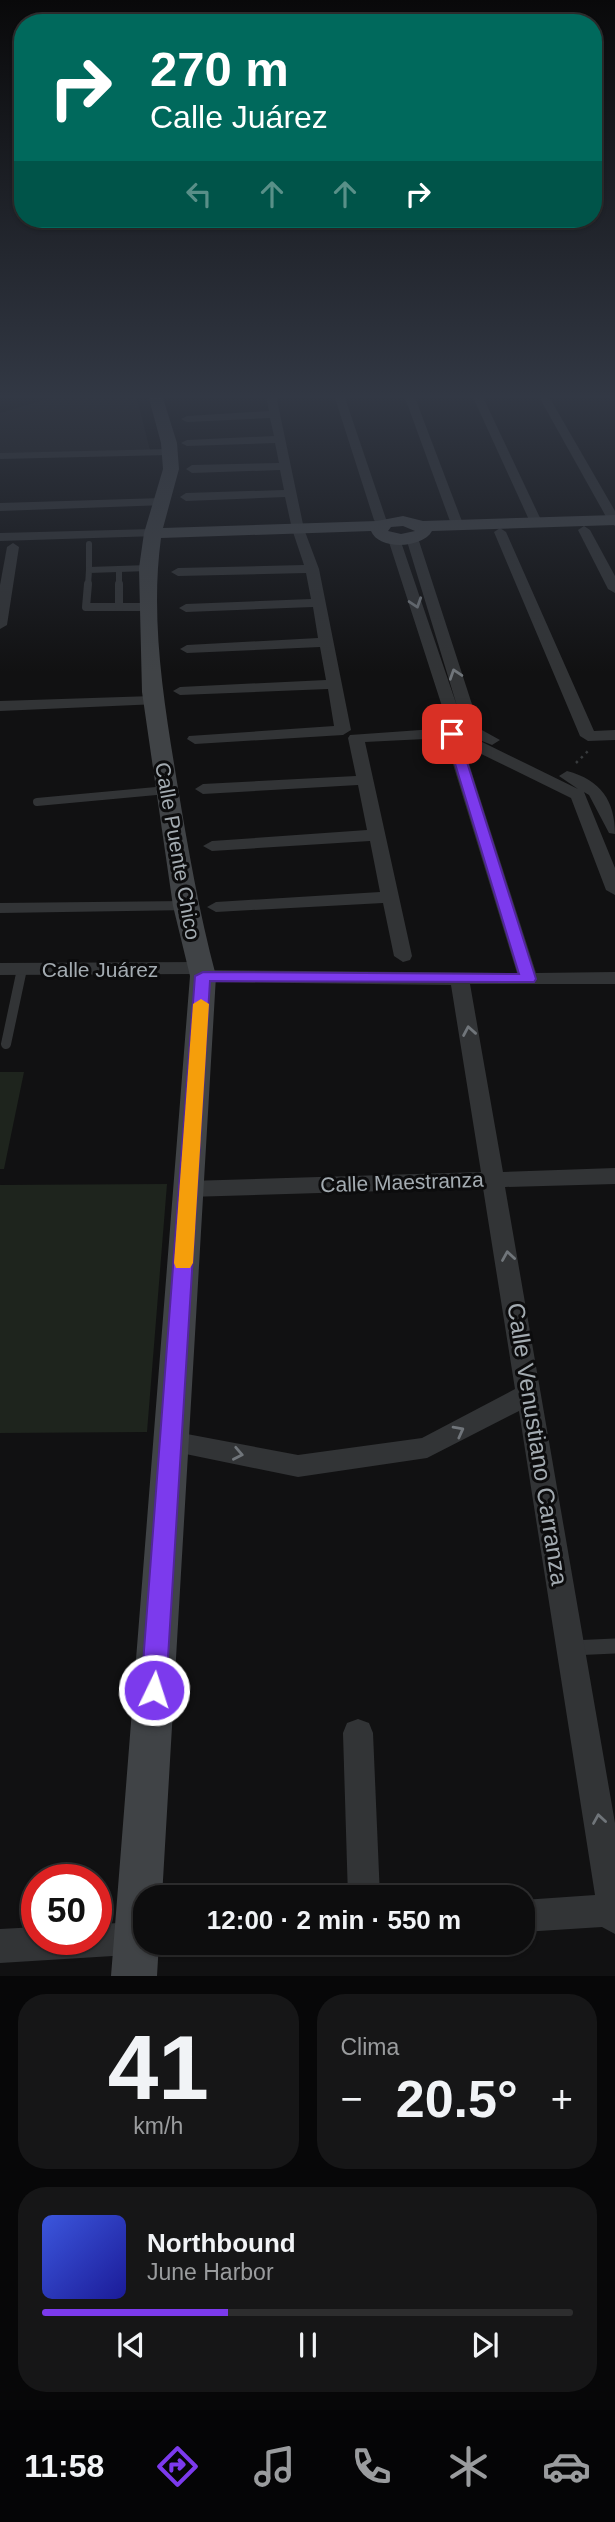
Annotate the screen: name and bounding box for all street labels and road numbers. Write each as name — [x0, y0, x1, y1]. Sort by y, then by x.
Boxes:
street label: Calle Puente Chico — [151, 760, 205, 942]
street label: Calle Juárez — [42, 958, 158, 981]
street label: Calle Maestranza — [320, 1168, 484, 1196]
street label: Calle Venustiano Carranza — [502, 1301, 574, 1588]

